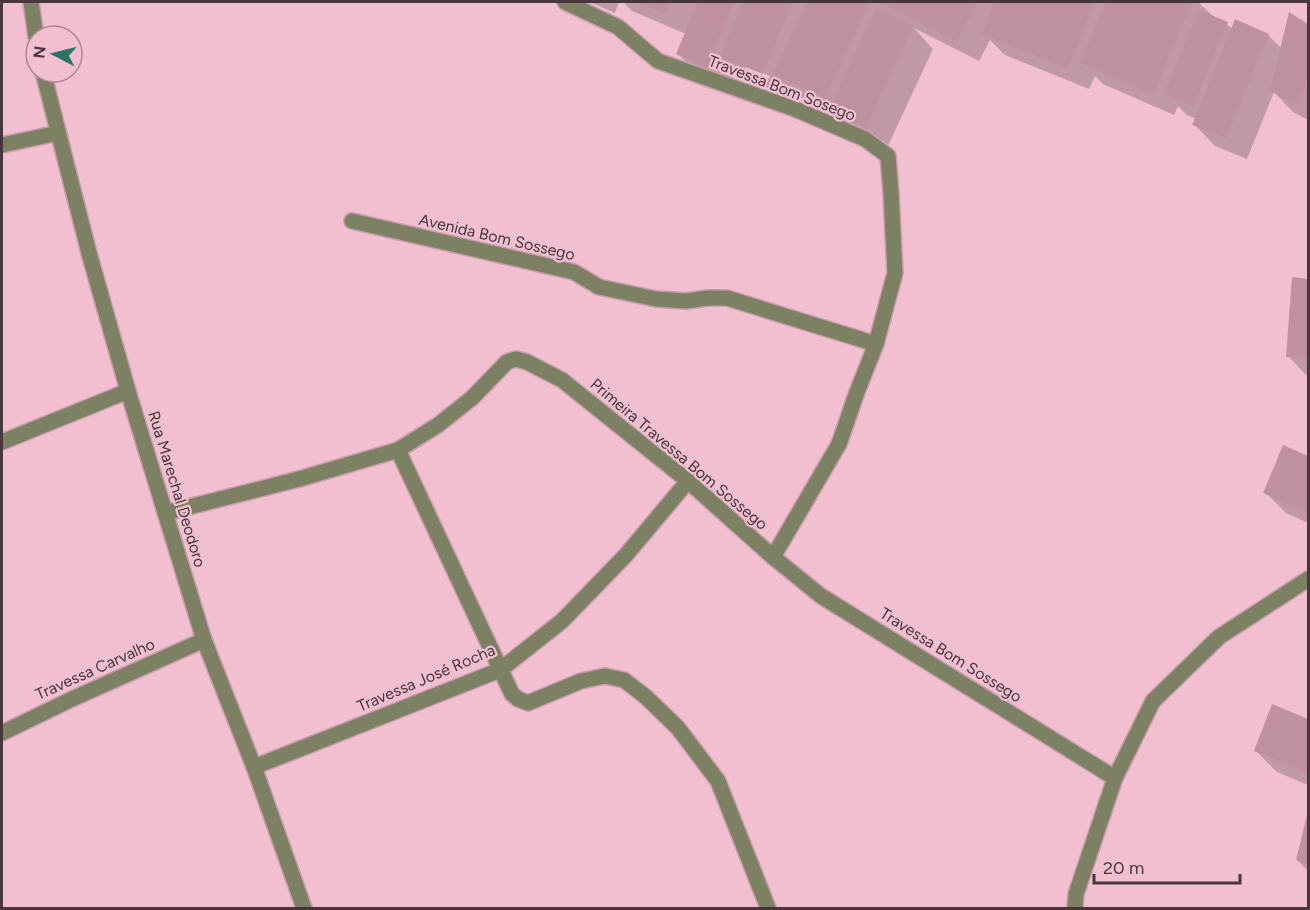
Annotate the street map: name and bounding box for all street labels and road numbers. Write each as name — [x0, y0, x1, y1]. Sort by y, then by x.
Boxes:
street label: Travessa Bom Sosego — [706, 51, 858, 125]
street label: Avenida Bom Sossego — [417, 210, 577, 264]
street label: Primeira Travessa Bom Sossego — [587, 374, 771, 534]
street label: Rua Marechal Deodoro — [144, 409, 210, 569]
street label: Travessa Bom Sossego — [877, 604, 1025, 706]
street label: Travessa Carvalho — [32, 634, 158, 704]
street label: Travessa José Rocha — [354, 640, 498, 716]

